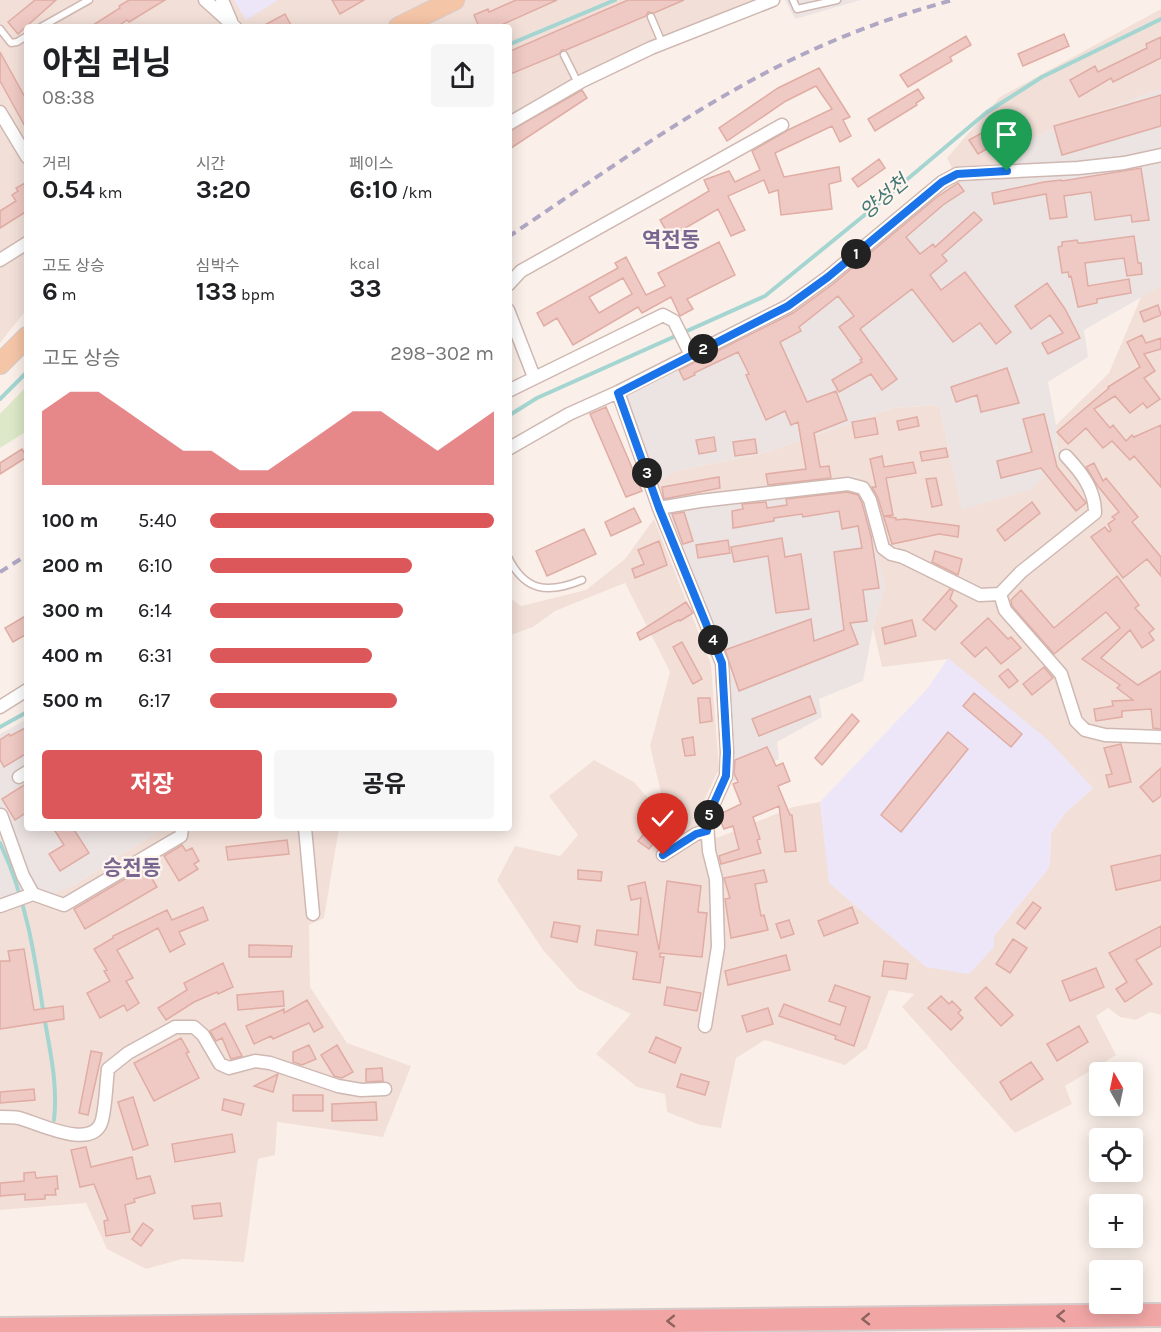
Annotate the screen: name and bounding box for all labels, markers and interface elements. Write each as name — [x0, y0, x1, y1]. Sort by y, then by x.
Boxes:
text: 아침 러닝 — [42, 44, 172, 82]
button: share — [431, 44, 494, 107]
text: 08:38 — [42, 86, 95, 109]
pin — [981, 109, 1032, 171]
icon: arrive — [990, 118, 1023, 151]
text: 거리 — [42, 154, 71, 173]
text: 시간 — [196, 154, 225, 173]
text: 페이스 — [349, 154, 394, 173]
water label: 양성천 — [855, 169, 915, 224]
text: 0.54 — [42, 174, 95, 205]
text: 3:20 — [196, 174, 251, 205]
text: 6:10 — [349, 174, 398, 205]
text: km — [95, 183, 122, 202]
text: /km — [398, 183, 433, 202]
district label: 역전동 — [642, 228, 700, 252]
pin: 1 — [841, 239, 871, 269]
text: 1 — [853, 244, 859, 263]
text: kcal — [349, 254, 380, 273]
text: 고도 상승 — [42, 256, 105, 275]
text: 심박수 — [196, 256, 240, 275]
text: 33 — [349, 273, 382, 304]
text: 6 — [42, 276, 58, 307]
text: 133 — [196, 276, 237, 307]
text: m — [58, 285, 77, 304]
text: bpm — [237, 285, 275, 304]
pin: 2 — [688, 334, 718, 364]
text: 2 — [698, 339, 708, 358]
text: 298–302 m — [390, 342, 494, 365]
text: 고도 상승 — [42, 347, 120, 370]
pin: 3 — [632, 458, 662, 488]
text: 3 — [642, 463, 652, 482]
text: 100 m — [42, 509, 98, 532]
text: 5:40 — [138, 509, 177, 532]
text: 200 m — [42, 554, 103, 577]
text: 6:10 — [138, 554, 173, 577]
text: 300 m — [42, 599, 104, 622]
text: 6:14 — [138, 599, 172, 622]
pin: 4 — [698, 625, 728, 655]
text: 4 — [708, 630, 718, 649]
text: 400 m — [42, 644, 103, 667]
text: 6:31 — [138, 644, 172, 667]
text: 500 m — [42, 689, 103, 712]
text: 6:17 — [138, 689, 170, 712]
button: 저장 — [42, 750, 262, 819]
button: 공유 — [274, 750, 494, 819]
pin — [637, 793, 688, 855]
pin: 5 — [694, 800, 724, 830]
icon: check — [646, 802, 679, 835]
text: 5 — [704, 805, 714, 824]
district label: 승전동 — [103, 856, 161, 880]
north arrow — [1089, 1062, 1143, 1116]
map controls — [1089, 1062, 1143, 1314]
button: locate — [1089, 1128, 1143, 1182]
button: + — [1089, 1194, 1143, 1248]
button: − — [1089, 1260, 1143, 1314]
one-way arrow — [1056, 1310, 1065, 1322]
one-way arrow — [861, 1312, 870, 1325]
one-way arrow — [666, 1315, 675, 1327]

